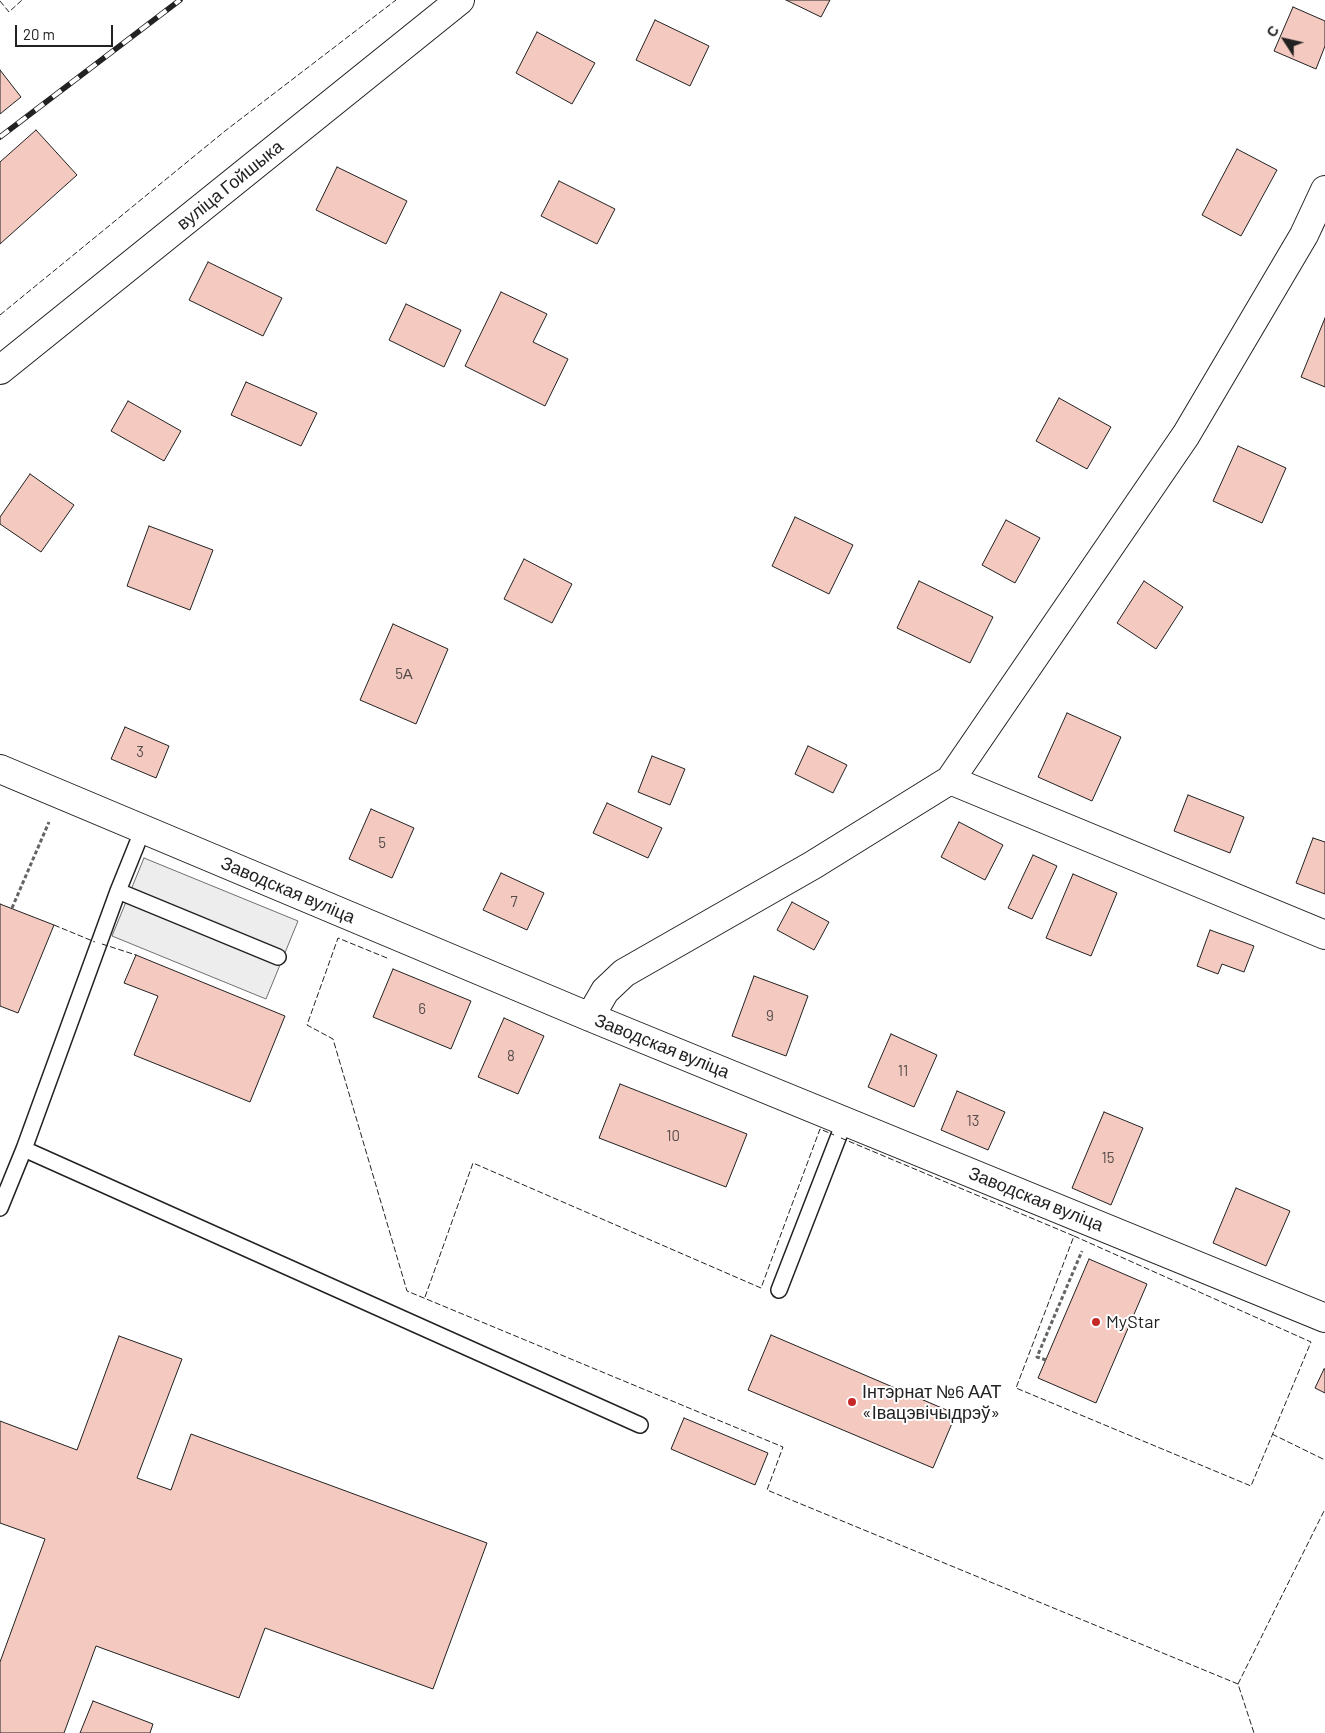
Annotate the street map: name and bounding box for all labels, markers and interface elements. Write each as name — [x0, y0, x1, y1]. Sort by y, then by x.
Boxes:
scale bar — [18, 15, 115, 47]
north arrow — [1260, 15, 1310, 65]
text: С — [1262, 22, 1282, 40]
text: 20 m — [23, 25, 55, 43]
street label: вуліца Гойшыка — [173, 136, 287, 234]
house number: 5А — [395, 665, 413, 683]
house number: 3 — [136, 743, 144, 761]
house number: 5 — [378, 834, 386, 852]
street label: Заводская вуліца — [218, 852, 358, 928]
house number: 7 — [510, 893, 518, 911]
house number: 6 — [418, 1000, 426, 1018]
house number: 9 — [766, 1007, 774, 1025]
street label: Заводская вуліца — [591, 1009, 733, 1083]
house number: 8 — [507, 1047, 515, 1065]
house number: 11 — [898, 1062, 908, 1080]
house number: 13 — [967, 1112, 979, 1130]
house number: 10 — [666, 1127, 680, 1145]
house number: 15 — [1102, 1149, 1114, 1167]
street label: Заводская вуліца — [965, 1162, 1107, 1236]
place label: MyStar — [1106, 1311, 1160, 1333]
marker: MyStar — [1090, 1316, 1102, 1328]
place label: Інтэрнат №6 ААТ «Івацэвічыдрэў» — [862, 1381, 1002, 1424]
marker: Інтэрнат №6 ААТ «Івацэвічыдрэў» — [846, 1396, 858, 1408]

